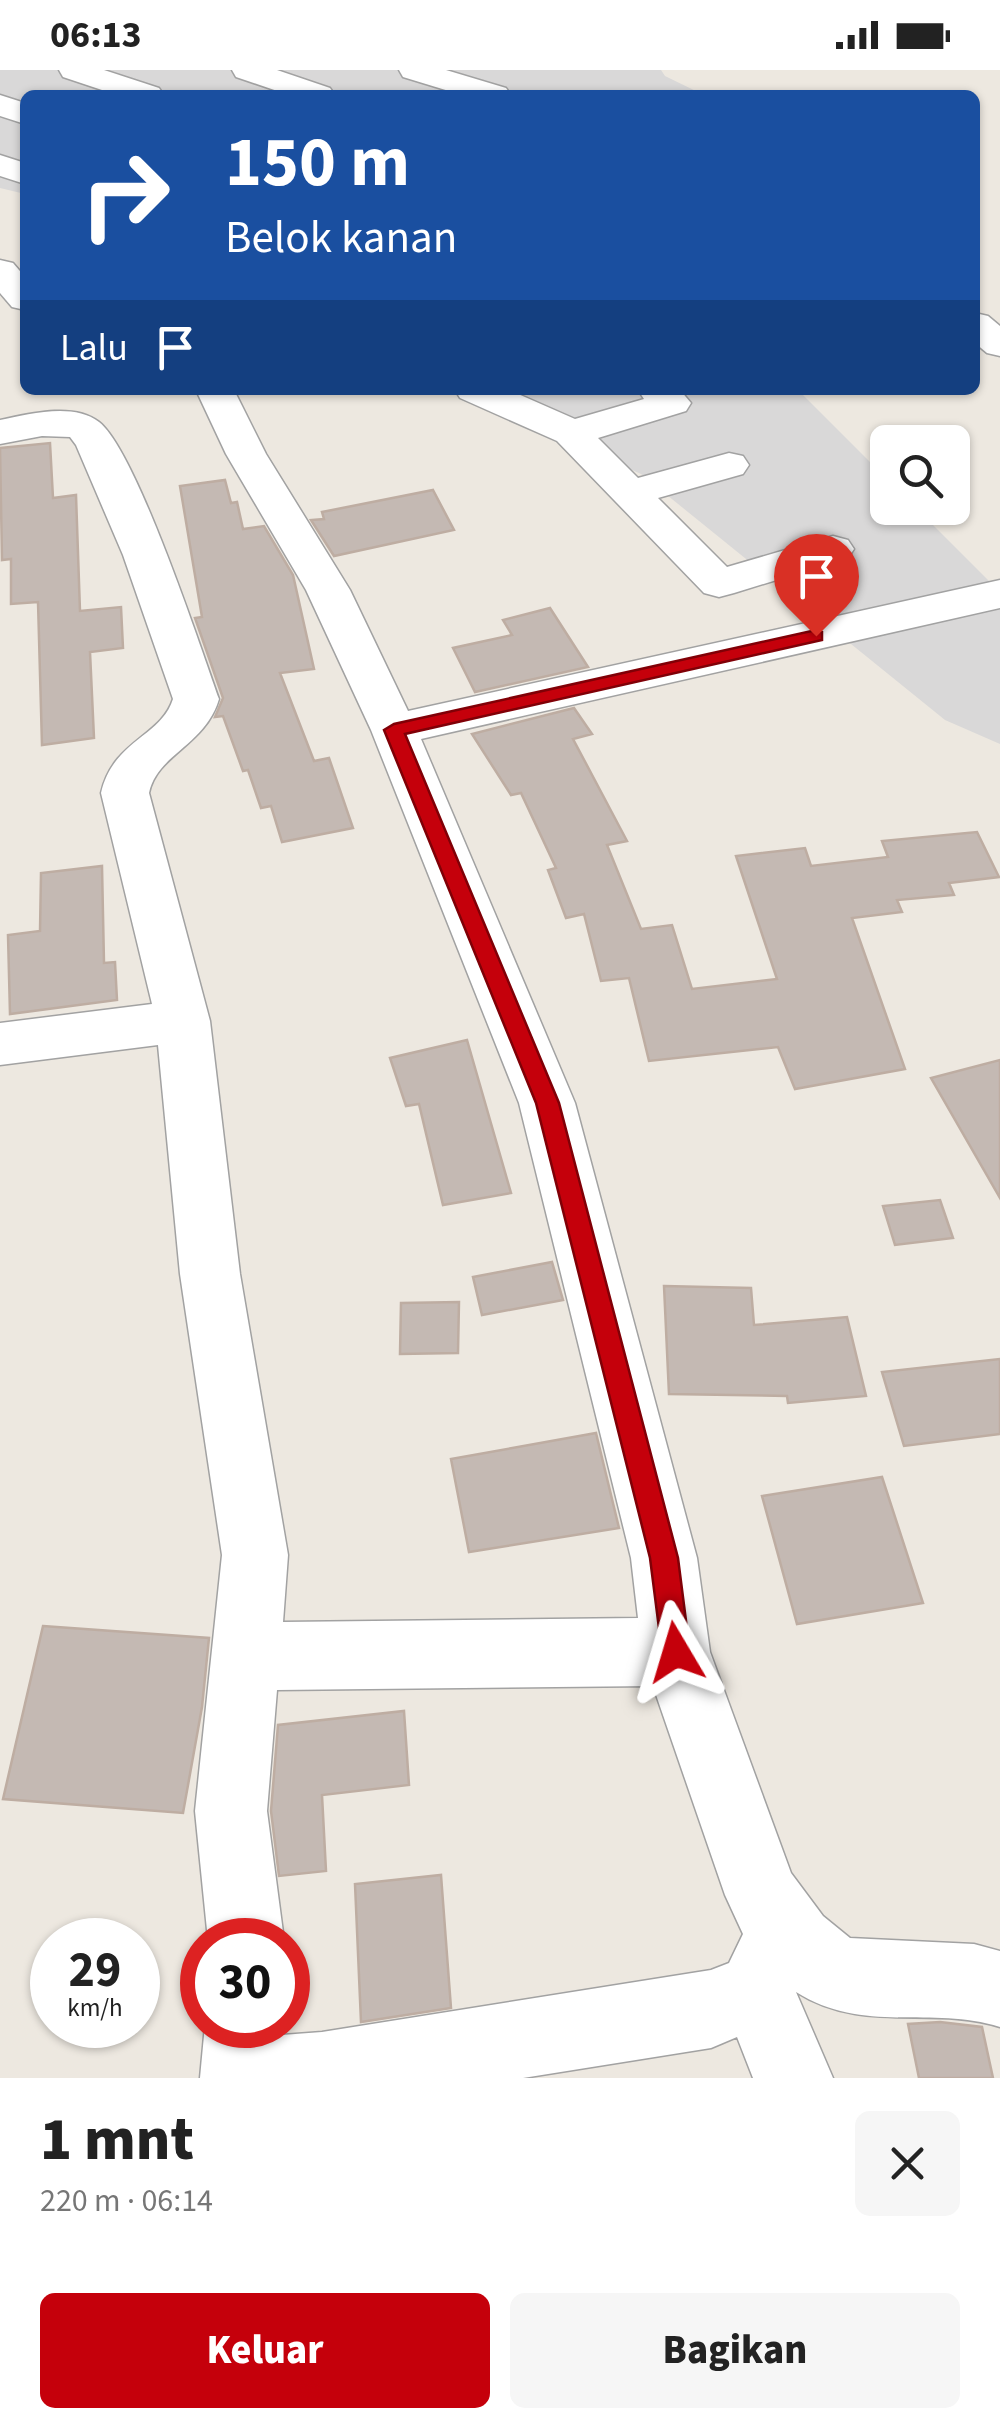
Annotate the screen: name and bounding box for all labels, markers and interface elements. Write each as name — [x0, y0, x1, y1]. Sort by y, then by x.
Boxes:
text: 06:13 — [50, 8, 142, 62]
text: 150 m — [225, 113, 410, 213]
icon: right — [60, 130, 190, 260]
text: Belok kanan — [225, 206, 457, 270]
icon: arrive — [148, 320, 203, 375]
text: Lalu — [60, 321, 128, 375]
map controls — [870, 425, 970, 525]
button: search — [870, 425, 970, 525]
pin — [774, 534, 859, 637]
icon: arrive — [789, 549, 844, 604]
position arrow — [624, 1600, 728, 1704]
speed limit sign: 30 — [180, 1918, 310, 2048]
text: 29 — [69, 1935, 121, 2006]
text: km/h — [67, 1990, 123, 2026]
text: 1 mnt — [40, 2098, 194, 2183]
button: close — [855, 2111, 960, 2216]
text: 220 m · 06:14 — [40, 2178, 213, 2224]
button: Keluar — [40, 2293, 490, 2408]
button: Bagikan — [510, 2293, 960, 2408]

